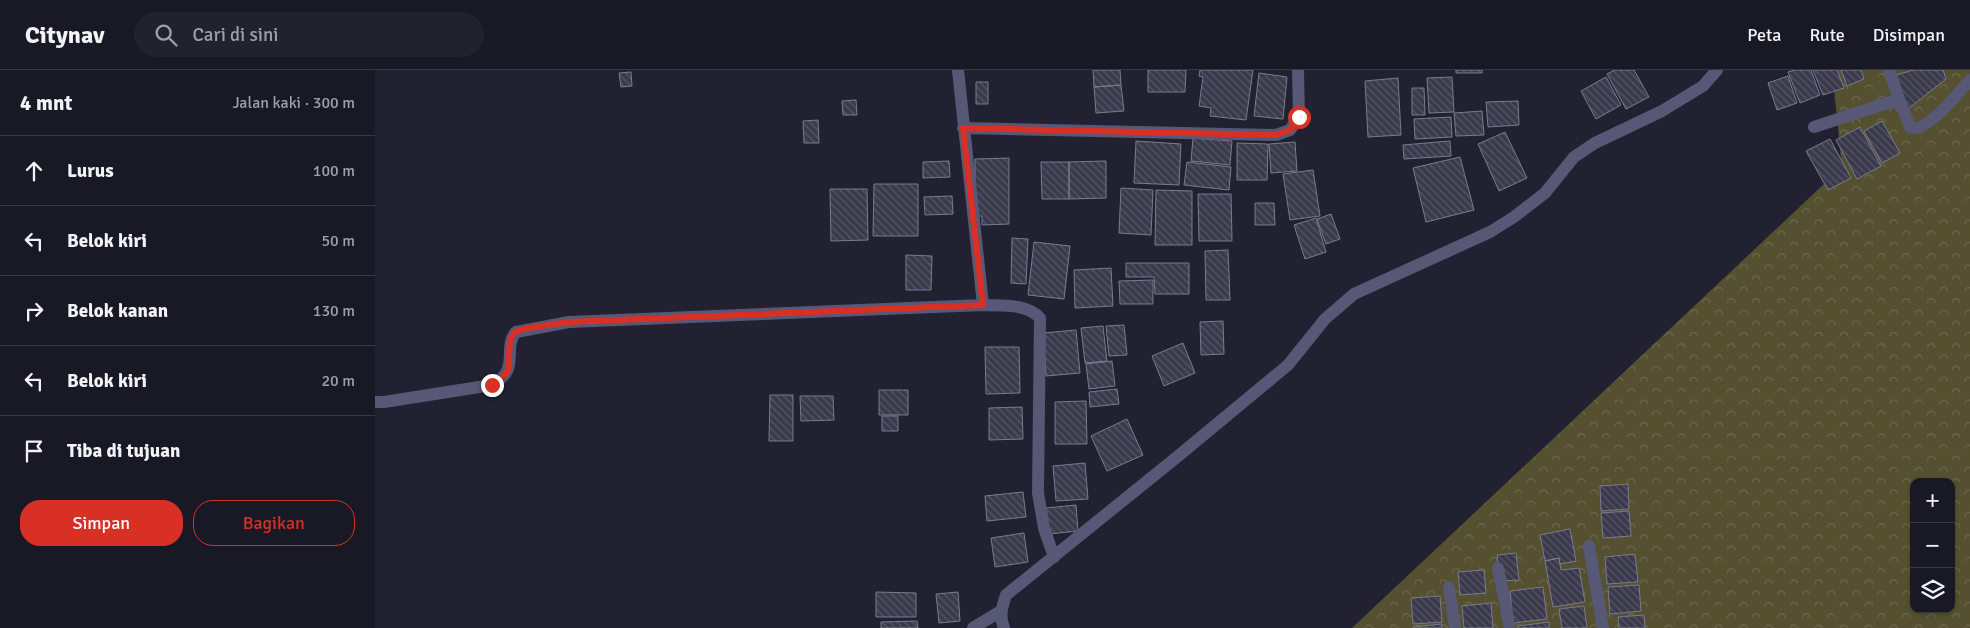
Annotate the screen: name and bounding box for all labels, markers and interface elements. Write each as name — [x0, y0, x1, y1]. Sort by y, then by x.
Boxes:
search box — [134, 12, 484, 57]
text: Citynav — [25, 20, 104, 50]
icon: search — [152, 21, 180, 49]
text: Cari di sini — [192, 23, 278, 47]
text: Peta — [1747, 24, 1781, 46]
text: Rute — [1809, 24, 1845, 46]
text: Disimpan — [1873, 24, 1945, 46]
text: 4 mnt — [20, 90, 72, 116]
text: Jalan kaki · 300 m — [233, 93, 355, 113]
route start — [1288, 106, 1311, 129]
icon: ahead — [20, 157, 48, 185]
text: Lurus — [67, 159, 114, 183]
text: 100 m — [313, 161, 355, 181]
icon: left — [20, 227, 48, 255]
text: Belok kiri — [67, 229, 147, 253]
text: 50 m — [321, 231, 355, 251]
icon: right — [20, 297, 48, 325]
text: Belok kanan — [67, 299, 168, 323]
text: 130 m — [313, 301, 355, 321]
icon: left — [20, 367, 48, 395]
text: Belok kiri — [67, 369, 147, 393]
text: 20 m — [321, 371, 355, 391]
route end — [481, 374, 504, 397]
icon: arrive — [20, 437, 48, 465]
text: Tiba di tujuan — [67, 439, 180, 463]
map controls — [1910, 478, 1955, 613]
button: + — [1910, 478, 1955, 523]
button: Simpan — [20, 500, 183, 546]
button: Bagikan — [193, 500, 355, 546]
button: − — [1910, 523, 1955, 568]
button: layers — [1910, 568, 1955, 613]

